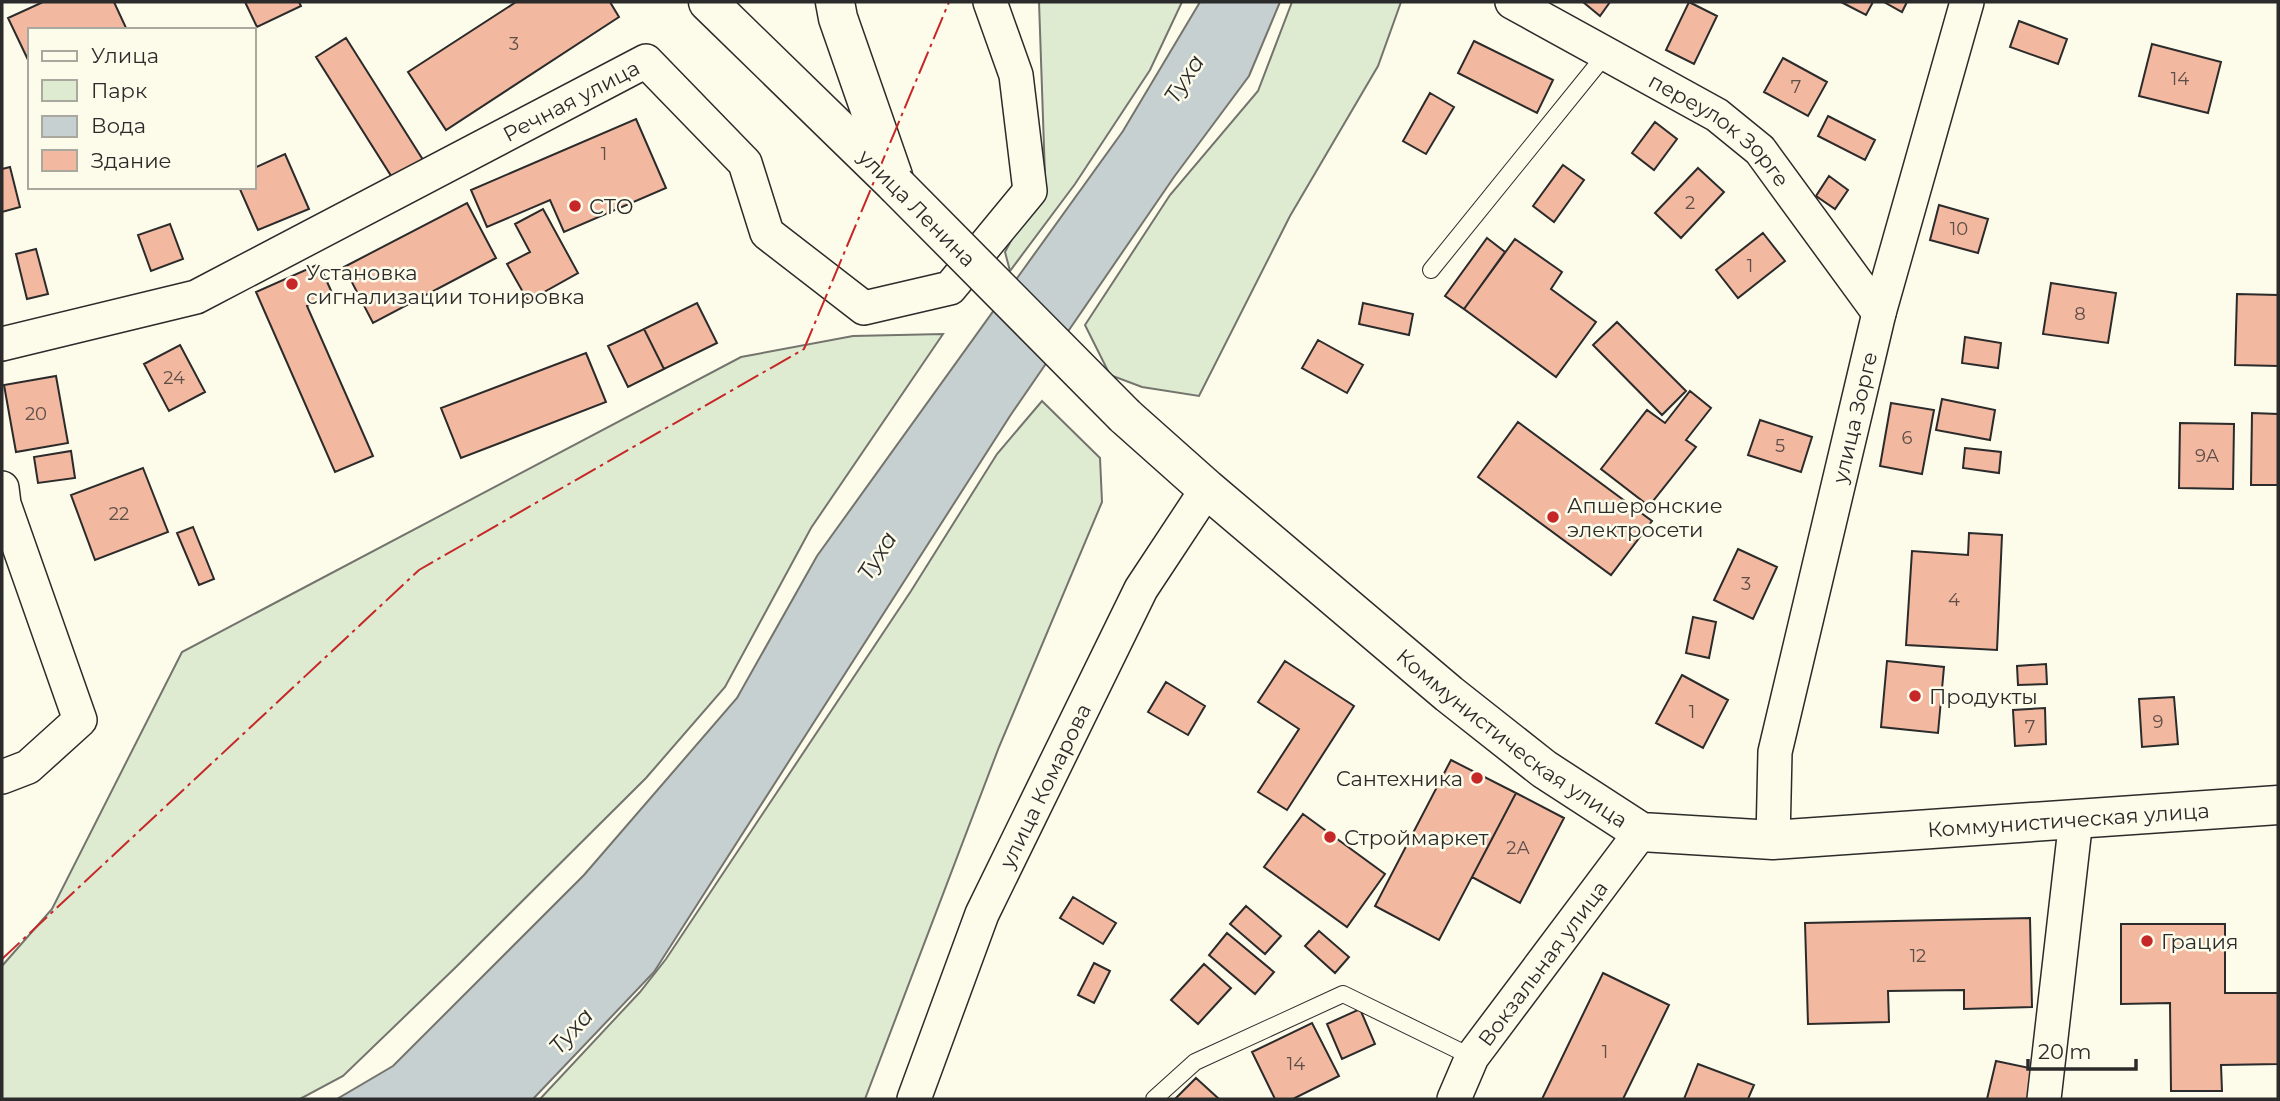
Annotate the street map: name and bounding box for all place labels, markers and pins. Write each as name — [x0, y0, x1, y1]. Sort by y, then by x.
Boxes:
place label: СТО — [589, 194, 634, 219]
marker: СТО — [567, 198, 583, 214]
place label: Установка сигнализации тонировка — [306, 260, 585, 309]
marker: Установка сигнализации тонировка — [284, 276, 300, 292]
place label: Апшеронские электросети — [1567, 493, 1723, 542]
marker: Апшеронские электросети — [1545, 509, 1561, 525]
place label: Продукты — [1929, 684, 2038, 709]
marker: Продукты — [1907, 688, 1923, 704]
place label: Сантехника — [1336, 766, 1463, 791]
marker: Сантехника — [1469, 770, 1485, 786]
place label: Строймаркет — [1344, 825, 1488, 850]
marker: Строймаркет — [1322, 829, 1338, 845]
place label: Грация — [2161, 929, 2239, 954]
marker: Грация — [2139, 933, 2155, 949]

